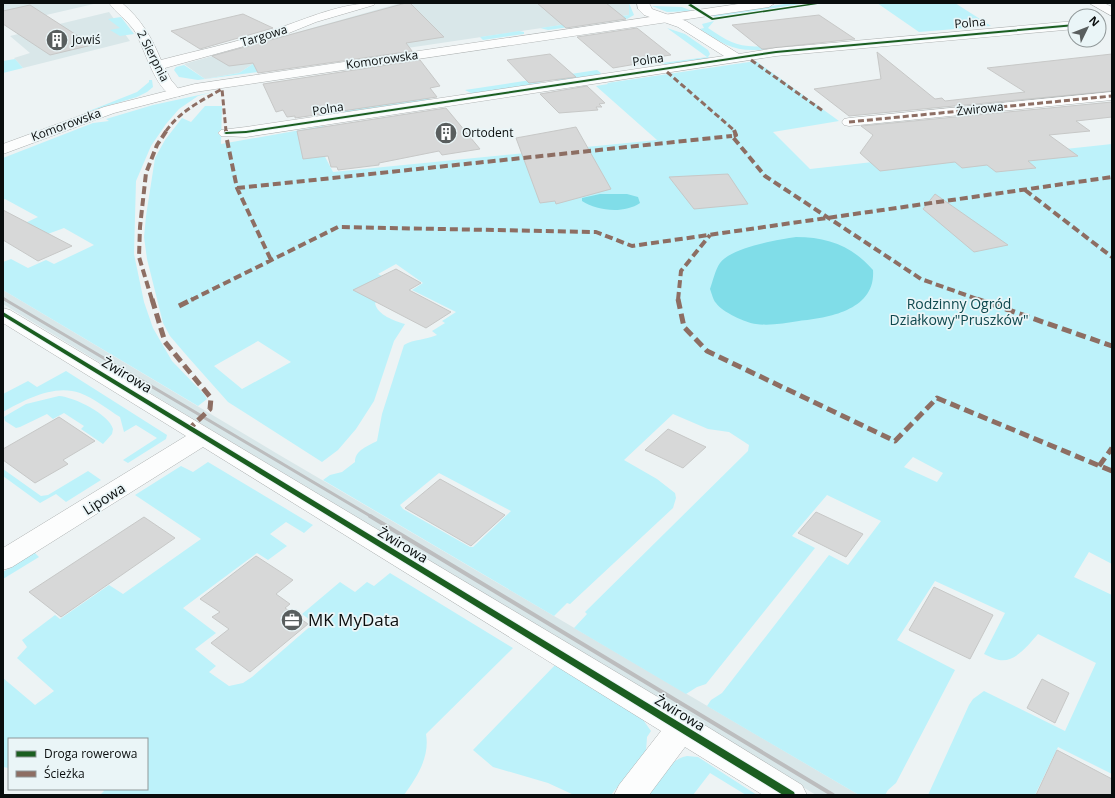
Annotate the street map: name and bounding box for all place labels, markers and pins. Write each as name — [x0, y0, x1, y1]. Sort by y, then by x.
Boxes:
building icon: Jowiś — [44, 27, 70, 53]
place label: Jowiś — [71, 31, 101, 48]
building icon: Ortodent — [433, 120, 459, 146]
place label: Ortodent — [462, 124, 513, 141]
office icon: MK MyData — [279, 607, 305, 633]
place label: MK MyData — [308, 608, 399, 631]

